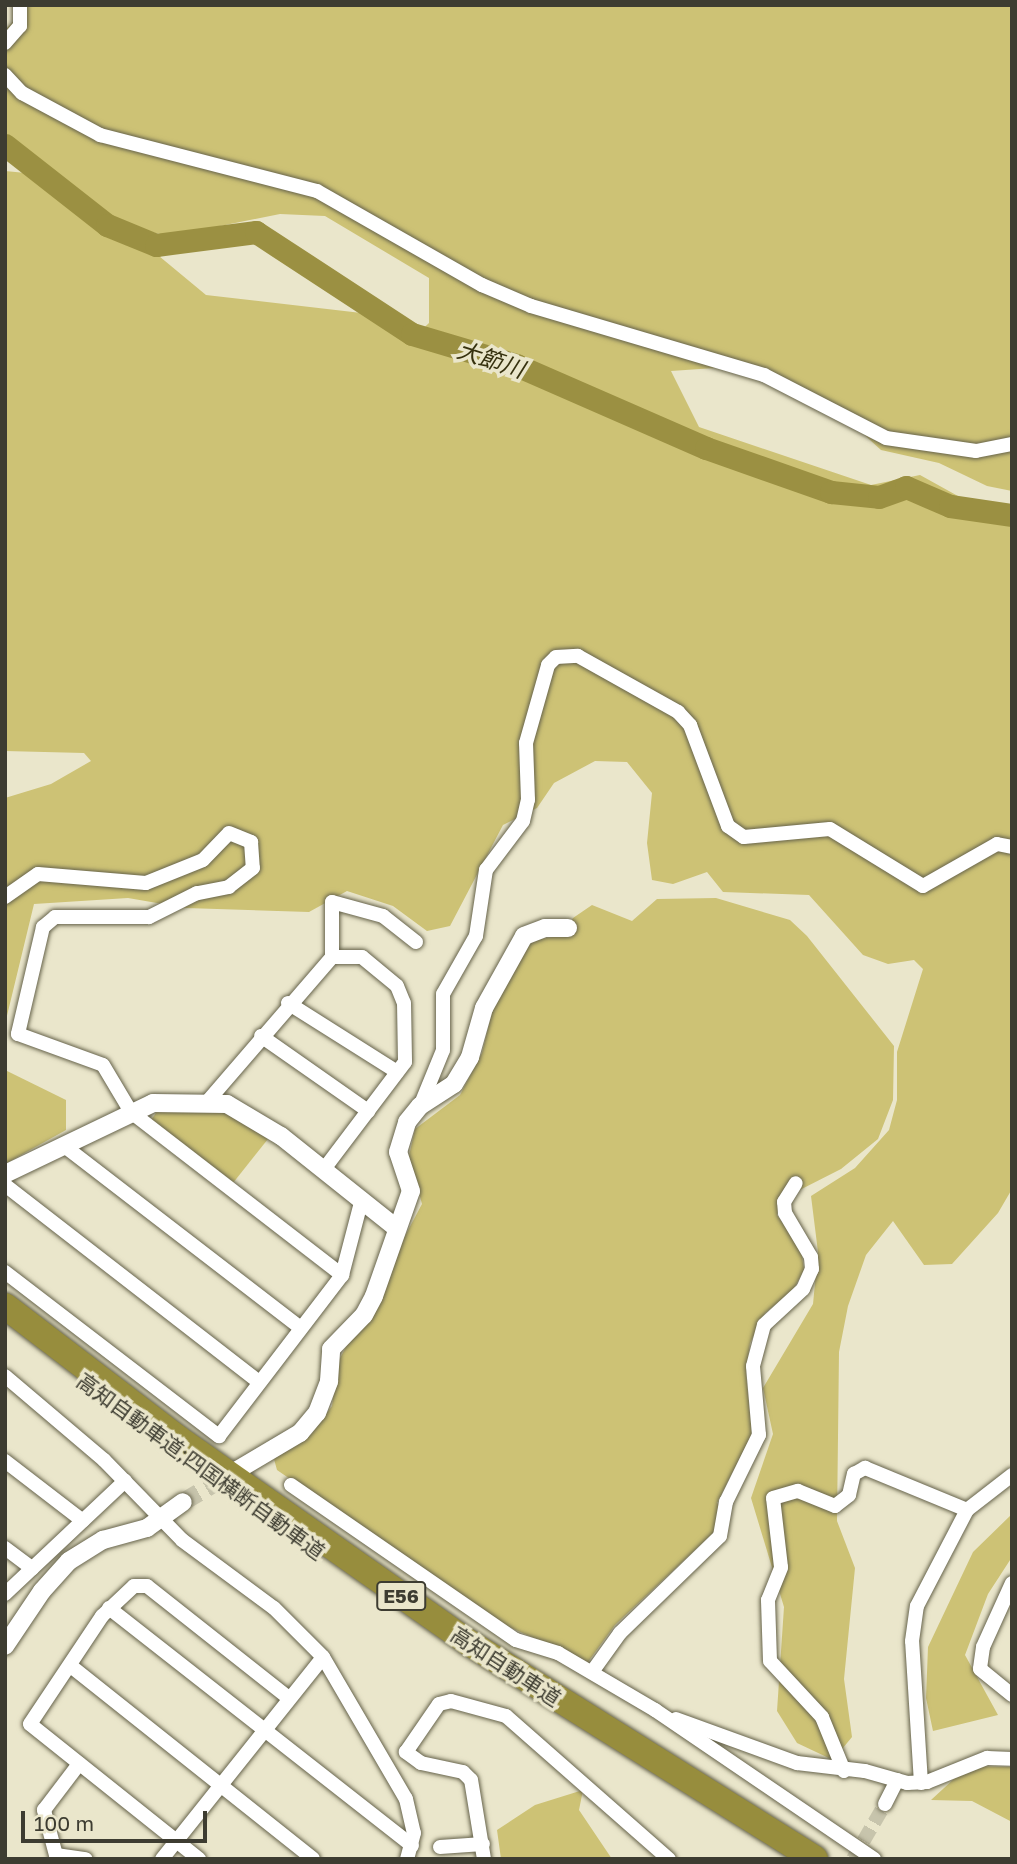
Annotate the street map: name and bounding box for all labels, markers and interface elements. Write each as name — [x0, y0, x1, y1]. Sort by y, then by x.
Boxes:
water label: 大節川 — [454, 335, 528, 383]
street label: 高知自動車道;四国横断自動車道 — [72, 1368, 330, 1564]
road number: E56 — [375, 1580, 427, 1612]
street label: 高知自動車道 — [446, 1621, 566, 1711]
scale bar — [24, 1798, 210, 1842]
text: 100 m — [34, 1810, 94, 1836]

